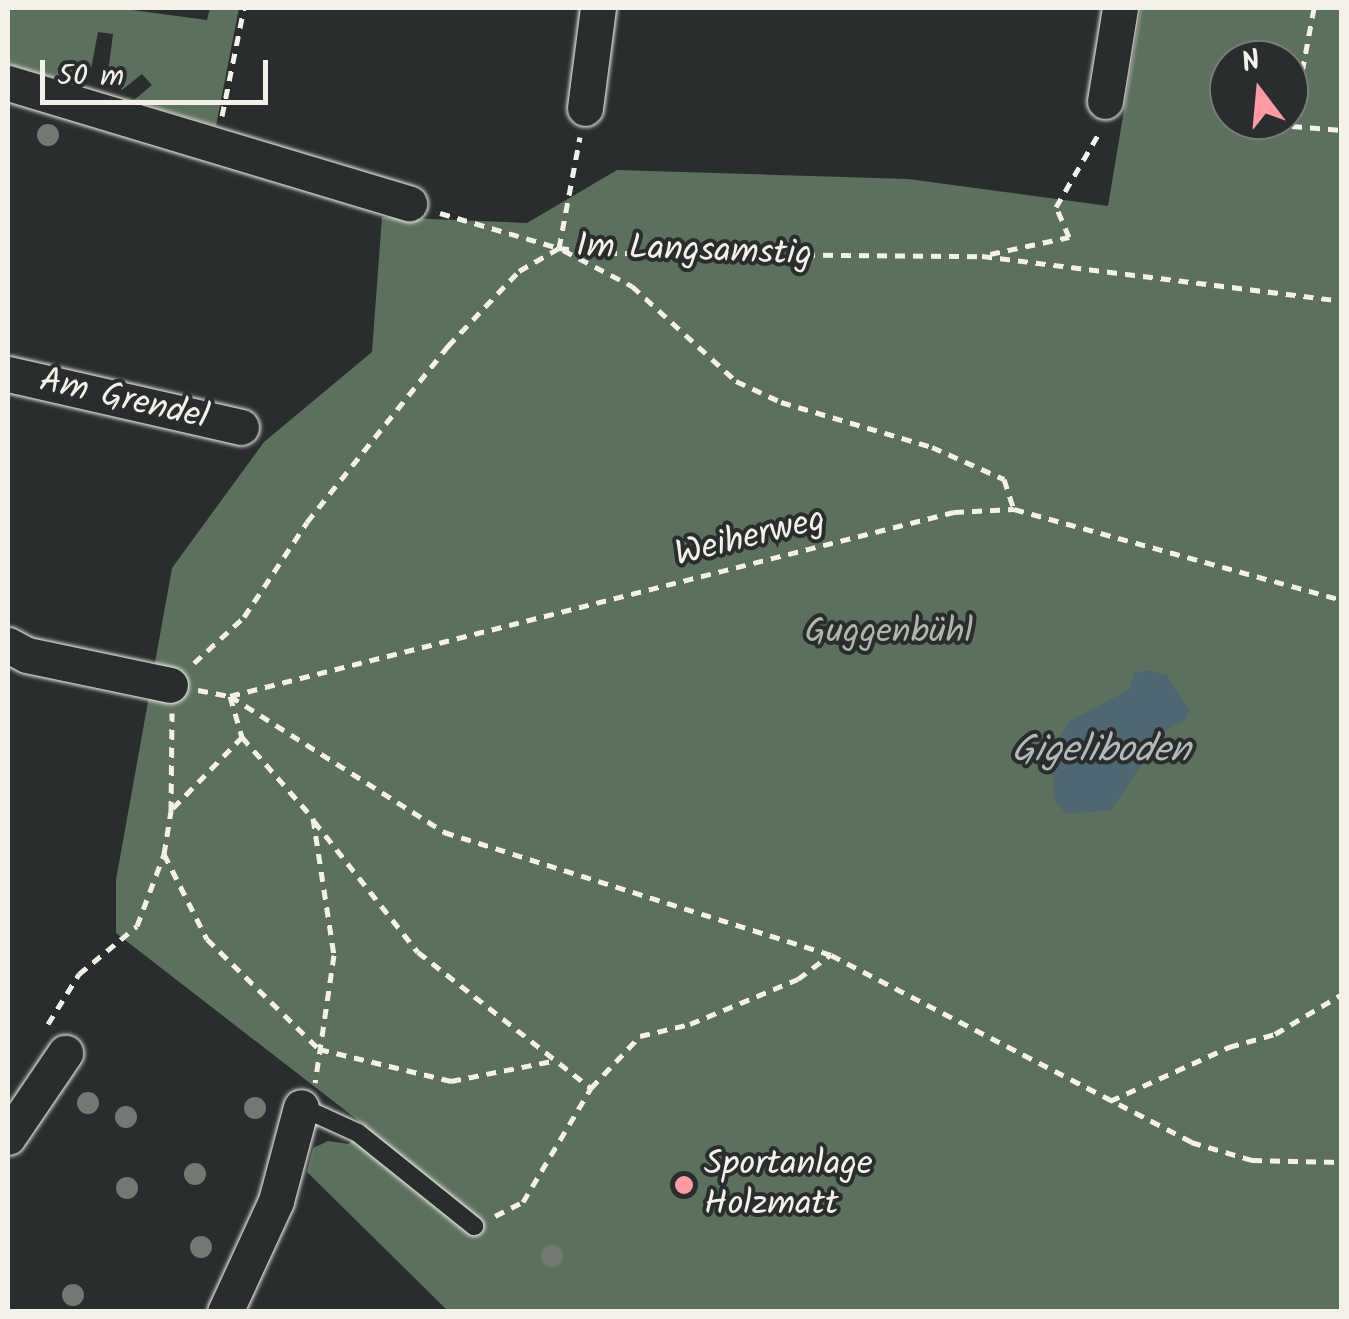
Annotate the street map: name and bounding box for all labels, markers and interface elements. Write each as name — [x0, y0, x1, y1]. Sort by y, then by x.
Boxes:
text: N — [1236, 39, 1266, 87]
scale bar — [45, 40, 272, 102]
north arrow — [1209, 40, 1309, 140]
text: 50 m — [57, 53, 124, 101]
street label: Im Langsamstig — [575, 226, 813, 276]
street label: Am Grendel — [35, 360, 213, 440]
street label: Weiherweg — [670, 499, 830, 577]
park label: Guggenbühl — [805, 612, 973, 654]
water label: Gigeliboden — [1011, 729, 1191, 775]
place label: Sportanlage Holzmatt — [704, 1144, 873, 1226]
marker: Sportanlage Holzmatt — [673, 1174, 695, 1196]

